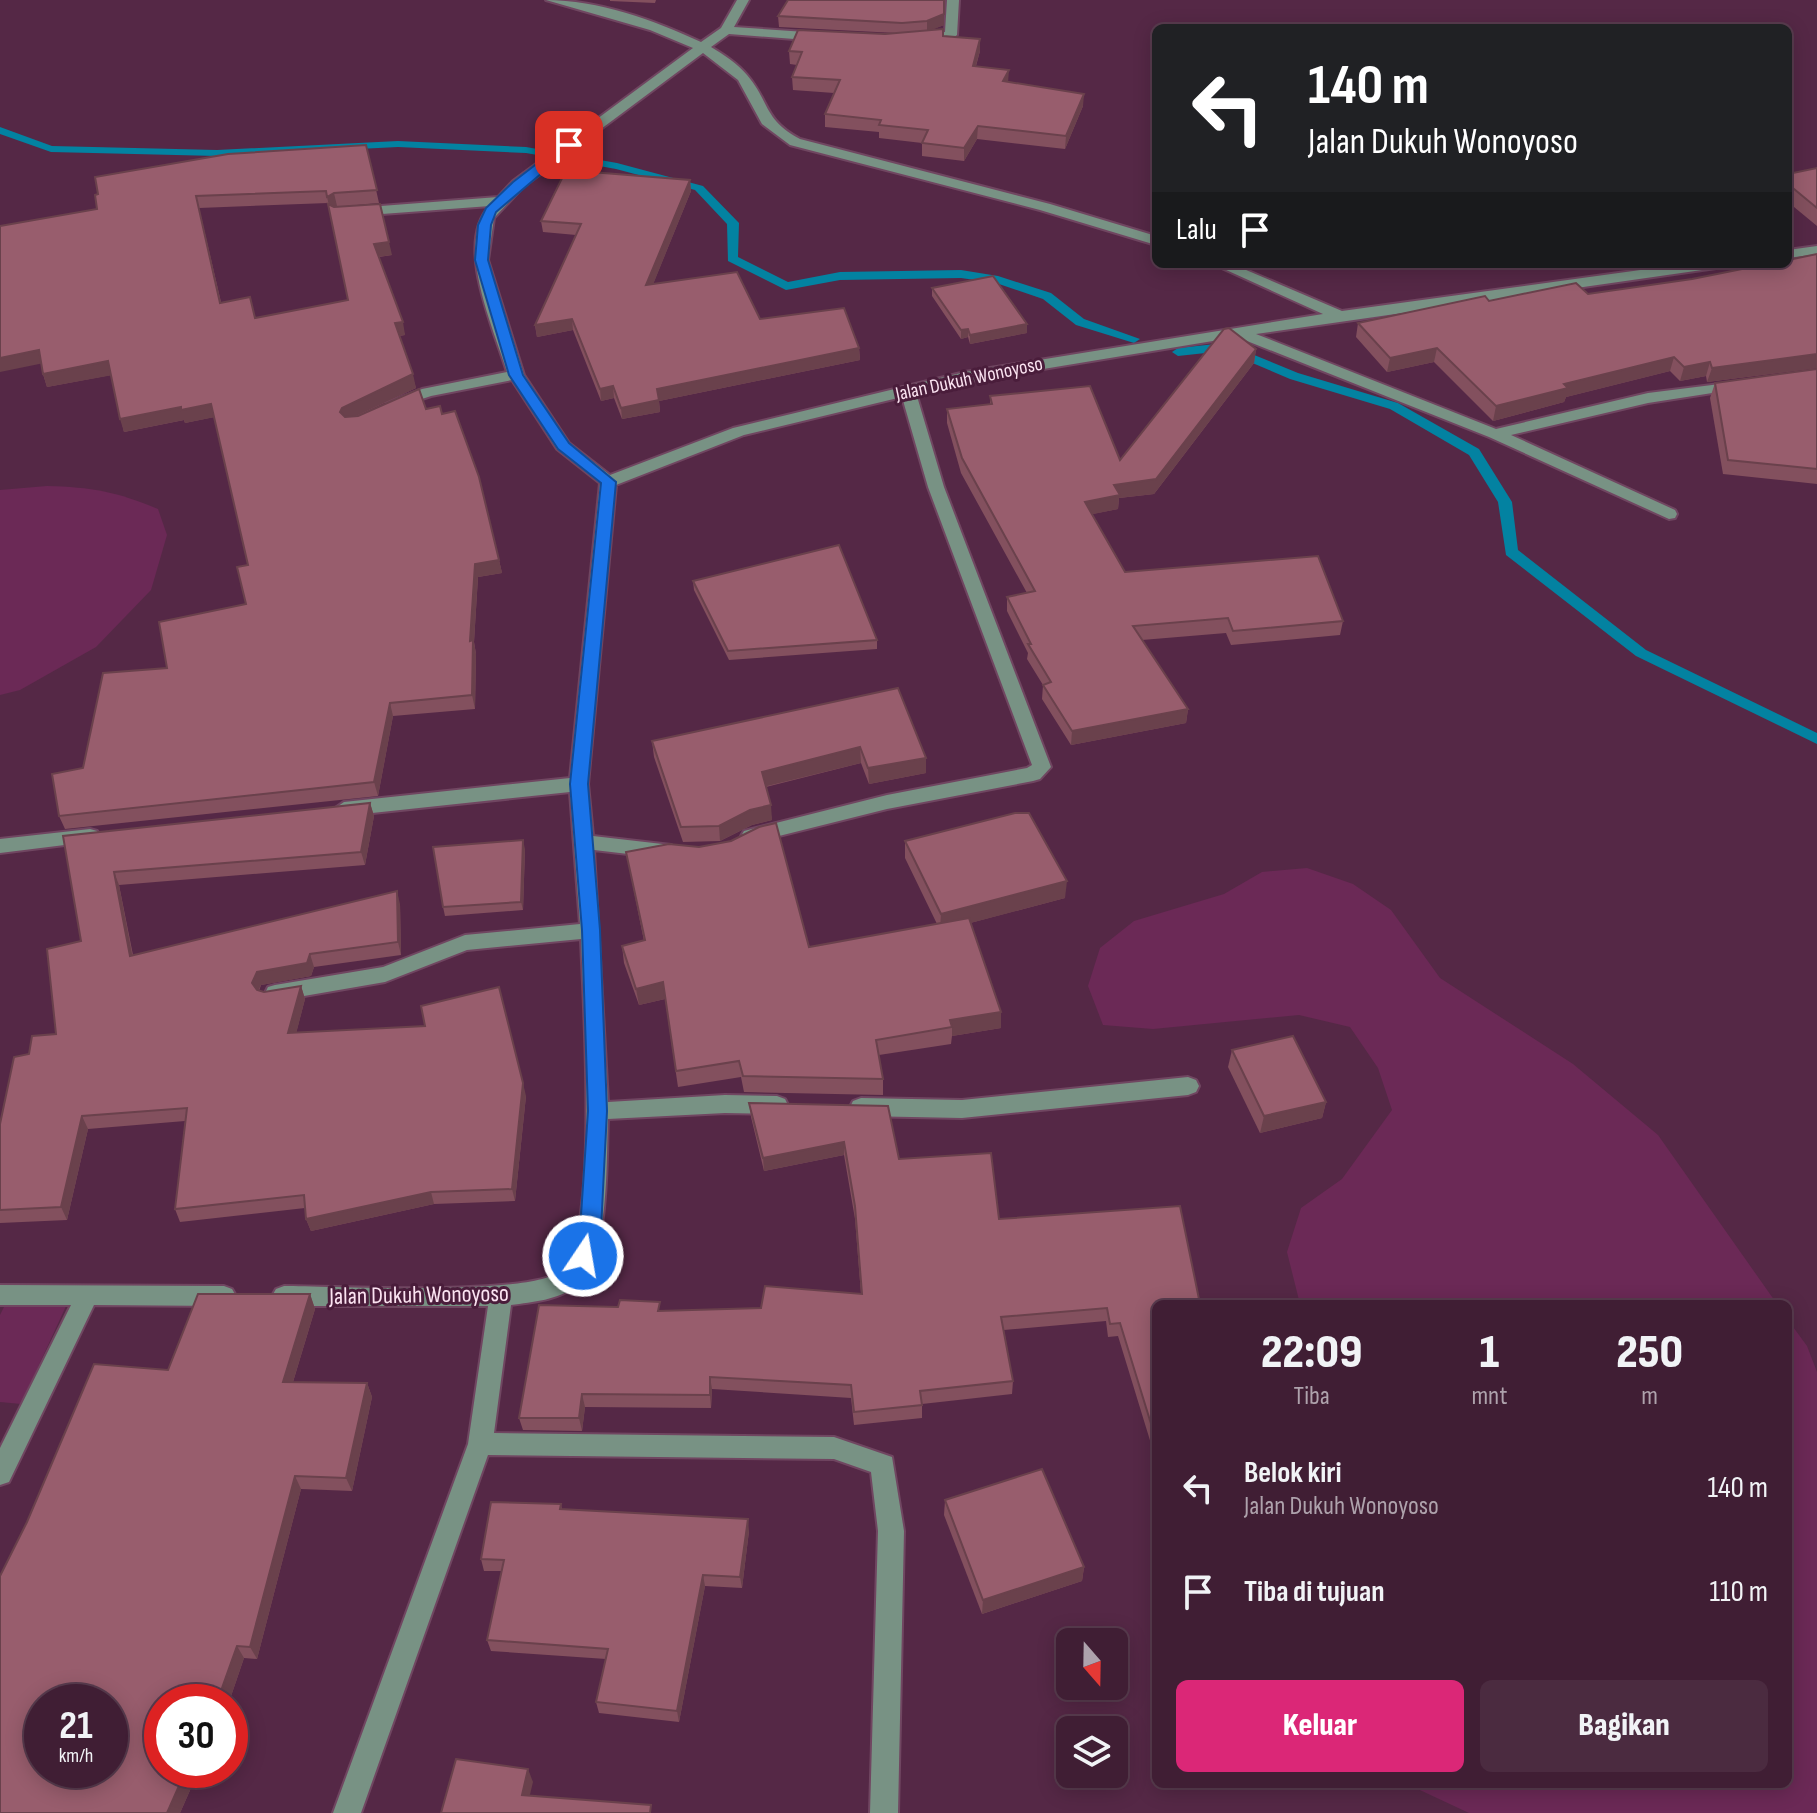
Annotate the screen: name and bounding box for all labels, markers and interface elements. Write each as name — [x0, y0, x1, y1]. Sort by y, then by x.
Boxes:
text: 140 m — [1308, 53, 1429, 120]
icon: left — [1176, 56, 1280, 160]
pin — [535, 111, 603, 179]
text: Jalan Dukuh Wonoyoso — [1308, 121, 1578, 164]
icon: arrive — [547, 123, 591, 167]
icon: arrive — [1233, 208, 1277, 252]
text: Lalu — [1176, 212, 1217, 248]
street label: Jalan Dukuh Wonoyoso — [892, 352, 1045, 407]
position arrow — [541, 1214, 625, 1298]
street label: Jalan Dukuh Wonoyoso — [328, 1279, 509, 1311]
text: 22:09 — [1261, 1324, 1363, 1381]
text: 1 — [1480, 1324, 1499, 1381]
text: 250 — [1616, 1324, 1683, 1381]
text: Tiba — [1294, 1381, 1330, 1412]
text: mnt — [1471, 1381, 1507, 1412]
text: m — [1641, 1381, 1658, 1412]
text: Belok kiri — [1244, 1455, 1342, 1491]
icon: left — [1176, 1466, 1220, 1510]
text: 140 m — [1708, 1470, 1768, 1506]
text: Jalan Dukuh Wonoyoso — [1244, 1491, 1439, 1522]
icon: arrive — [1176, 1570, 1220, 1614]
text: Tiba di tujuan — [1244, 1574, 1385, 1610]
text: 110 m — [1710, 1574, 1768, 1610]
north arrow — [1056, 1628, 1128, 1700]
map controls — [1056, 1628, 1128, 1788]
button: Keluar — [1176, 1680, 1464, 1772]
button: Bagikan — [1480, 1680, 1768, 1772]
speed limit sign: 30 — [144, 1684, 248, 1788]
text: 21 — [59, 1702, 93, 1750]
button: layers — [1056, 1716, 1128, 1788]
text: km/h — [59, 1744, 93, 1768]

